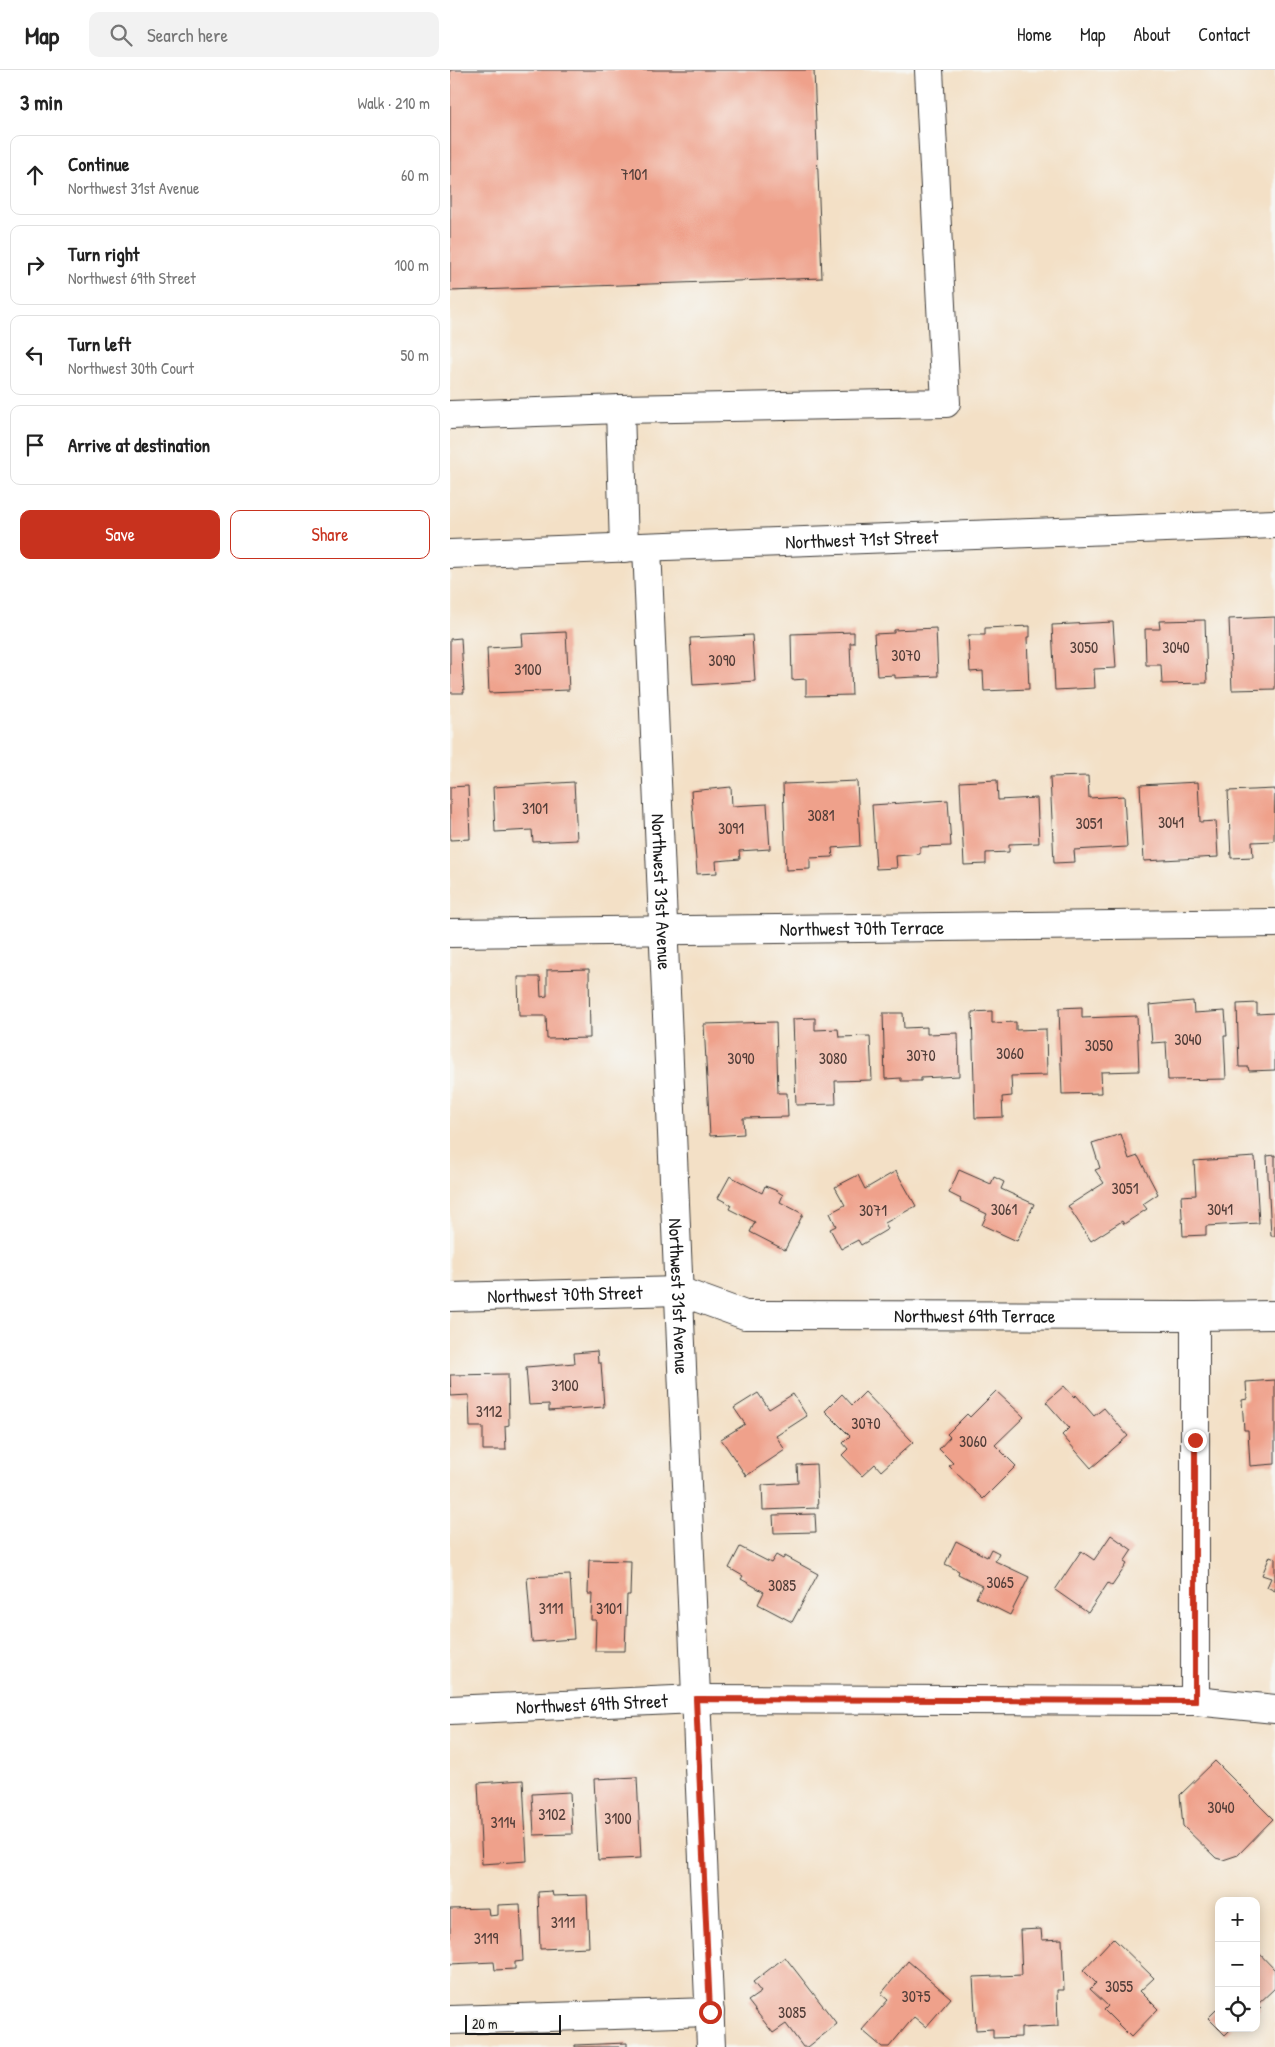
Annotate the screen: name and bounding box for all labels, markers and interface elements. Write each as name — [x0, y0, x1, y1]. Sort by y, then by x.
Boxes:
search box — [89, 12, 439, 57]
text: Map — [25, 19, 59, 51]
icon: search — [107, 21, 135, 49]
text: Search here — [147, 22, 228, 48]
text: Home — [1017, 22, 1052, 47]
text: Map — [1080, 22, 1105, 47]
text: About — [1133, 22, 1170, 47]
text: Contact — [1198, 22, 1250, 47]
text: 3 min — [20, 88, 63, 117]
text: Walk · 210 m — [357, 92, 430, 114]
text: Continue — [68, 151, 129, 177]
icon: ahead — [21, 161, 49, 189]
house number: 7101 — [621, 163, 648, 185]
text: 60 m — [401, 164, 429, 186]
text: Northwest 31st Avenue — [68, 177, 199, 199]
text: Turn right — [68, 241, 139, 267]
icon: right — [21, 251, 49, 279]
text: 100 m — [394, 254, 429, 276]
text: Northwest 69th Street — [68, 267, 196, 289]
text: Turn left — [68, 331, 131, 357]
icon: left — [21, 341, 49, 369]
text: 50 m — [401, 344, 429, 366]
text: Northwest 30th Court — [68, 357, 194, 379]
icon: arrive — [21, 431, 49, 459]
text: Arrive at destination — [68, 432, 210, 458]
button: Save — [20, 510, 220, 559]
button: Share — [230, 510, 430, 559]
street label: Northwest 71st Street — [785, 523, 939, 555]
house number: 3050 — [1070, 636, 1098, 658]
house number: 3040 — [1162, 636, 1190, 658]
house number: 3070 — [891, 644, 921, 666]
house number: 3090 — [708, 649, 736, 671]
house number: 3100 — [514, 658, 542, 680]
house number: 3101 — [522, 797, 548, 819]
house number: 3081 — [807, 804, 835, 826]
house number: 3041 — [1158, 811, 1184, 833]
house number: 3051 — [1076, 812, 1103, 834]
street label: Northwest 31st Avenue — [645, 813, 678, 971]
house number: 3091 — [718, 817, 744, 839]
street label: Northwest 70th Terrace — [780, 914, 945, 942]
house number: 3040 — [1174, 1028, 1202, 1050]
house number: 3050 — [1085, 1034, 1113, 1056]
house number: 3060 — [996, 1042, 1024, 1064]
house number: 3070 — [906, 1044, 936, 1066]
house number: 3090 — [727, 1047, 755, 1069]
house number: 3080 — [819, 1047, 847, 1069]
house number: 3051 — [1112, 1177, 1139, 1199]
house number: 3061 — [991, 1198, 1017, 1220]
house number: 3041 — [1207, 1198, 1233, 1220]
house number: 3071 — [859, 1199, 887, 1221]
street label: Northwest 31st Avenue — [663, 1218, 695, 1375]
street label: Northwest 70th Street — [487, 1279, 643, 1309]
street label: Northwest 69th Terrace — [894, 1302, 1056, 1329]
house number: 3100 — [551, 1374, 579, 1396]
house number: 3112 — [476, 1400, 503, 1422]
house number: 3070 — [851, 1412, 881, 1434]
route end — [1184, 1429, 1207, 1452]
house number: 3060 — [959, 1430, 987, 1452]
house number: 3065 — [986, 1571, 1014, 1593]
house number: 3085 — [768, 1574, 796, 1596]
house number: 3111 — [539, 1597, 563, 1619]
house number: 3101 — [596, 1597, 622, 1619]
street label: Northwest 69th Street — [515, 1687, 669, 1720]
house number: 3040 — [1207, 1796, 1235, 1818]
house number: 3102 — [538, 1803, 566, 1825]
house number: 3100 — [604, 1807, 632, 1829]
house number: 3114 — [491, 1811, 515, 1833]
map controls — [1215, 1897, 1260, 2032]
button: + — [1215, 1897, 1260, 1942]
house number: 3111 — [551, 1911, 575, 1933]
house number: 3119 — [474, 1927, 498, 1949]
button: − — [1215, 1942, 1260, 1987]
house number: 3055 — [1105, 1975, 1133, 1997]
house number: 3075 — [901, 1985, 931, 2007]
button: locate — [1215, 1987, 1260, 2032]
route start — [699, 2001, 722, 2024]
house number: 3085 — [778, 2001, 806, 2023]
scale bar — [465, 2012, 561, 2035]
text: 20 m — [472, 2014, 498, 2033]

